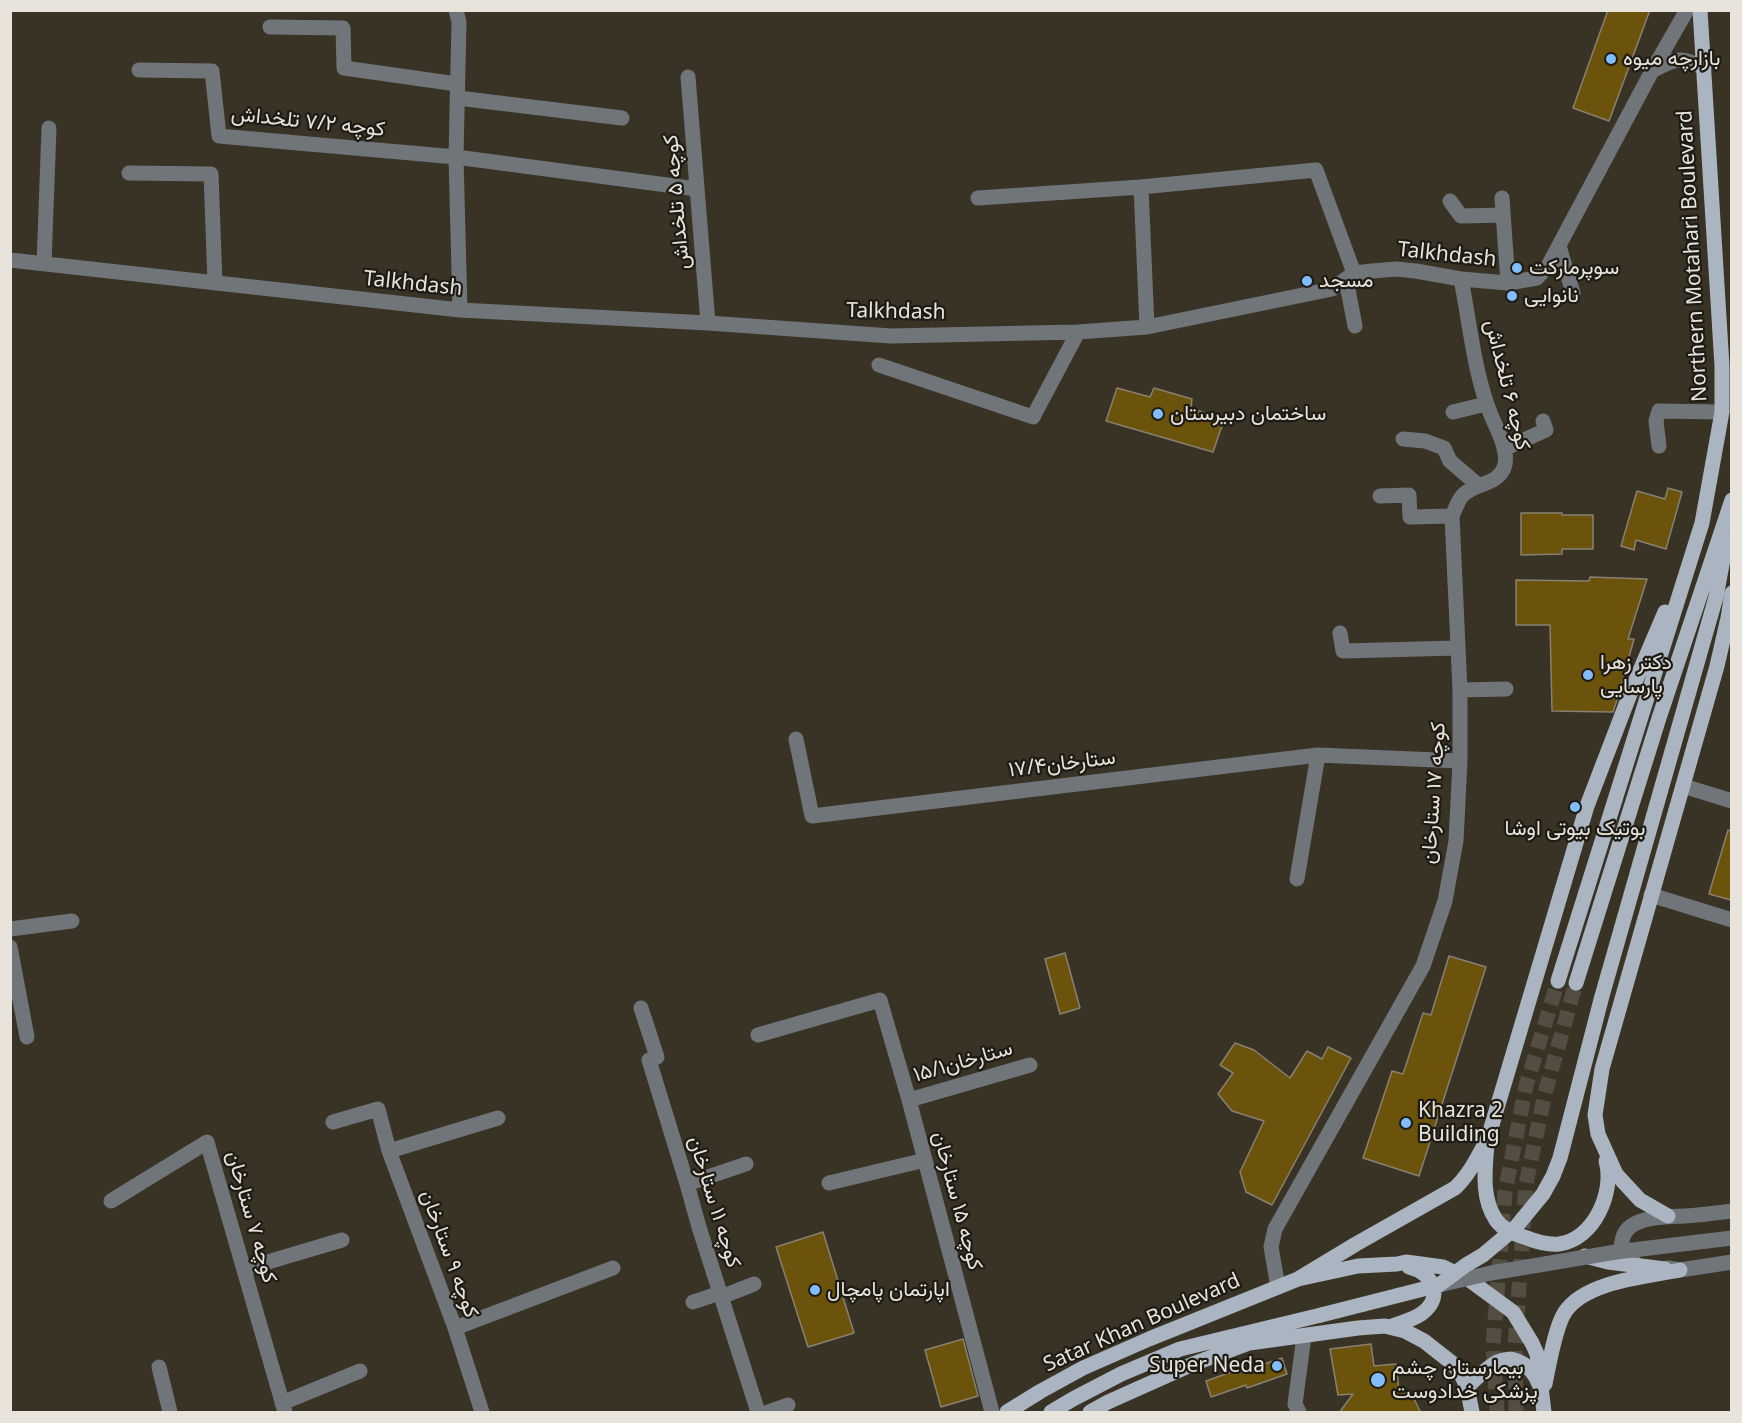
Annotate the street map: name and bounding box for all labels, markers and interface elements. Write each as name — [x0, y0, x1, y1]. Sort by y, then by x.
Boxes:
place label: بازارچه میوه — [1623, 46, 1720, 72]
marker: بازارچه میوه — [1604, 52, 1618, 66]
street label: کوچه ۷/۲ تلخداش — [230, 101, 386, 143]
street label: Northern Motahari Boulevard — [1673, 110, 1713, 402]
street label: کوچه ۵ تلخداش — [659, 133, 695, 271]
street label: Talkhdash — [1396, 237, 1498, 273]
place label: سوپرمارکت — [1529, 255, 1619, 281]
marker: سوپرمارکت — [1510, 261, 1524, 275]
street label: Talkhdash — [362, 266, 464, 302]
place label: مسجد — [1319, 268, 1373, 294]
marker: مسجد — [1300, 274, 1314, 288]
place label: نانوایی — [1524, 283, 1579, 309]
marker: نانوایی — [1505, 289, 1519, 303]
street label: Talkhdash — [846, 299, 946, 325]
street label: کوچه ۶ تلخداش — [1479, 317, 1535, 453]
place label: ساختمان دبیرستان — [1170, 401, 1326, 427]
marker: ساختمان دبیرستان — [1151, 407, 1165, 421]
place label: دکتر زهرا پارسایی — [1600, 650, 1672, 700]
marker: دکتر زهرا پارسایی — [1581, 668, 1595, 682]
street label: کوچه ۱۷ ستارخان — [1416, 721, 1452, 865]
street label: ستارخان۱۷/۴ — [1007, 745, 1117, 783]
marker: بوتیک بیوتی اوشا — [1568, 800, 1582, 814]
place label: بوتیک بیوتی اوشا — [1505, 816, 1645, 842]
street label: ستارخان۱۵/۱ — [911, 1036, 1015, 1088]
place label: Khazra 2 Building — [1418, 1098, 1503, 1148]
marker: Khazra 2 Building — [1399, 1116, 1413, 1130]
street label: کوچه ۱۵ ستارخان — [926, 1129, 988, 1273]
street label: کوچه ۱۱ ستارخان — [682, 1133, 746, 1271]
street label: کوچه ۷ ستارخان — [220, 1148, 282, 1286]
street label: کوچه ۹ ستارخان — [414, 1187, 484, 1321]
street label: Satar Khan Boulevard — [1040, 1268, 1244, 1378]
place label: اپارتمان پامچال — [827, 1277, 950, 1303]
marker: اپارتمان پامچال — [808, 1283, 822, 1297]
place label: Super Neda — [1149, 1353, 1265, 1379]
place label: بیمارستان چشم پزشکی خدادوست — [1392, 1355, 1538, 1405]
marker: Super Neda — [1270, 1359, 1284, 1373]
marker: بیمارستان چشم پزشکی خدادوست — [1369, 1371, 1387, 1389]

